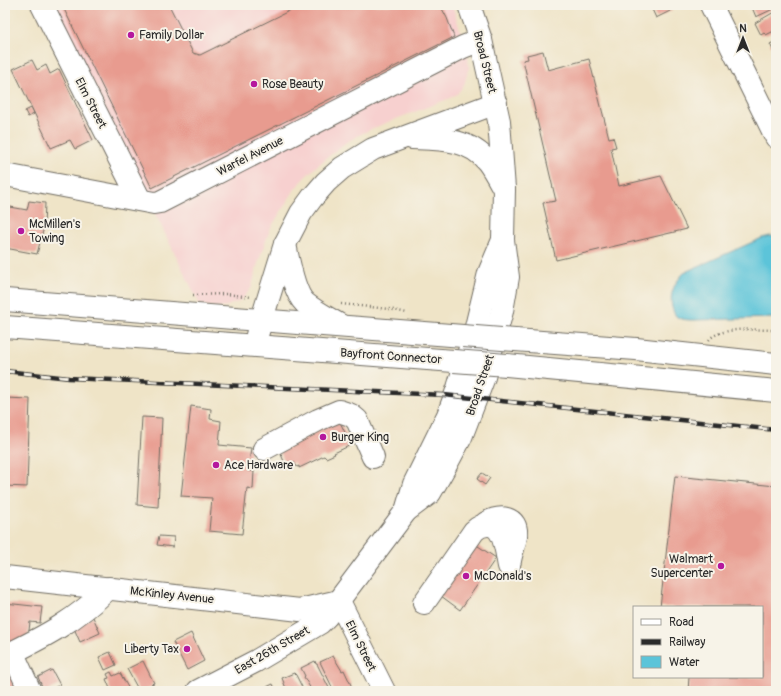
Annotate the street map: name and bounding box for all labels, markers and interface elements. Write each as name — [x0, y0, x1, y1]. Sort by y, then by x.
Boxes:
north arrow — [723, 18, 763, 58]
text: N — [739, 22, 747, 35]
place label: Family Dollar — [139, 28, 205, 43]
street label: Broad Street — [470, 29, 500, 95]
marker: Family Dollar — [126, 30, 136, 40]
street label: Elm Street — [71, 75, 110, 131]
place label: Rose Beauty — [262, 77, 323, 92]
marker: Rose Beauty — [249, 79, 259, 89]
street label: Warfel Avenue — [215, 133, 286, 180]
place label: McMillen's Towing — [29, 217, 81, 246]
marker: McMillen's Towing — [16, 226, 26, 236]
street label: Bayfront Connector — [340, 345, 443, 368]
street label: Broad Street — [463, 352, 498, 418]
place label: Burger King — [331, 430, 389, 445]
marker: Burger King — [318, 432, 328, 442]
place label: Ace Hardware — [224, 458, 293, 473]
marker: Ace Hardware — [211, 460, 221, 470]
place label: Walmart Supercenter — [651, 552, 714, 581]
marker: Walmart Supercenter — [716, 561, 726, 571]
place label: McDonald's — [474, 569, 532, 584]
marker: McDonald's — [461, 571, 471, 581]
street label: McKinley Avenue — [129, 584, 215, 607]
legend — [633, 606, 763, 678]
text: Road — [669, 615, 694, 630]
street label: Elm Street — [342, 618, 379, 674]
street label: East 26th Street — [232, 623, 312, 678]
text: Railway — [669, 635, 705, 650]
place label: Liberty Tax — [124, 642, 179, 657]
marker: Liberty Tax — [182, 644, 192, 654]
text: Water — [669, 655, 700, 670]

